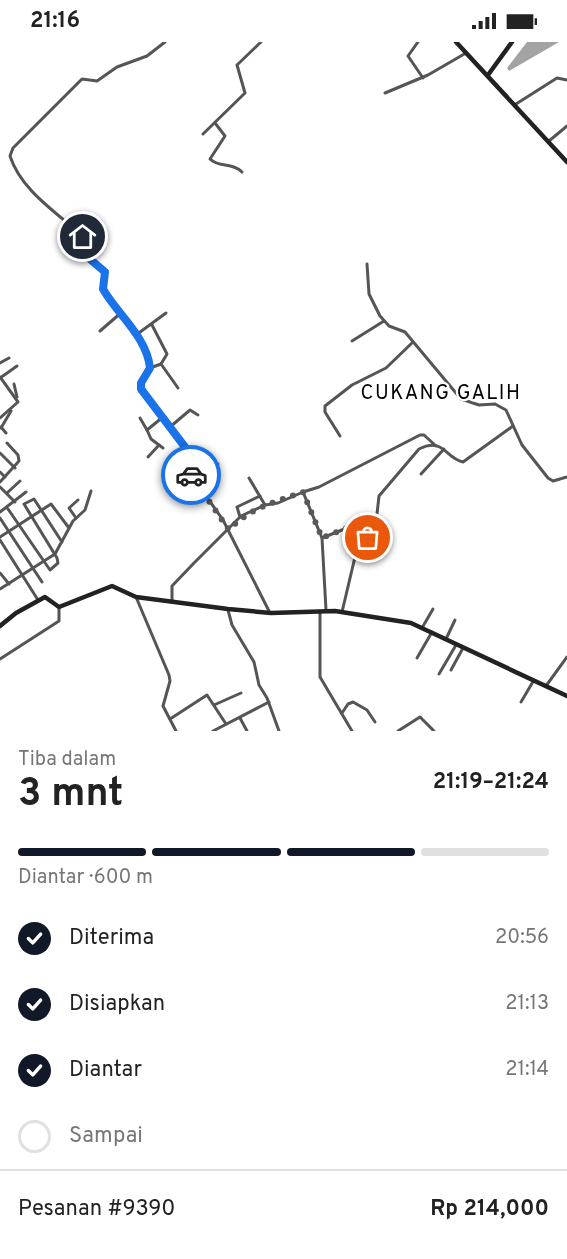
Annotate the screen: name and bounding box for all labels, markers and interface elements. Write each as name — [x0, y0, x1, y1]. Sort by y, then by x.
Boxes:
text: 21:16 — [30, 8, 80, 35]
pin — [57, 211, 108, 262]
icon: home — [66, 220, 99, 253]
district label: CUKANG GALIH — [361, 381, 521, 407]
courier — [161, 445, 221, 505]
icon: car — [175, 459, 208, 492]
pin — [342, 512, 393, 563]
icon: bag — [351, 521, 384, 554]
text: Tiba dalam — [18, 747, 116, 773]
text: 21:19–21:24 — [433, 769, 549, 796]
text: 3 mnt — [18, 771, 123, 820]
text: Diantar · 600 m — [18, 865, 153, 891]
icon: check — [18, 922, 51, 955]
text: Diterima — [69, 925, 154, 952]
text: 20:56 — [495, 925, 549, 951]
icon: check — [18, 988, 51, 1021]
text: Disiapkan — [69, 991, 165, 1018]
text: 21:13 — [505, 991, 549, 1017]
icon: check — [18, 1054, 51, 1087]
text: Diantar — [69, 1057, 142, 1084]
text: 21:14 — [505, 1057, 549, 1083]
text: Sampai — [69, 1123, 143, 1150]
text: Pesanan #9390 — [18, 1196, 175, 1223]
text: Rp 214,000 — [430, 1196, 549, 1223]

